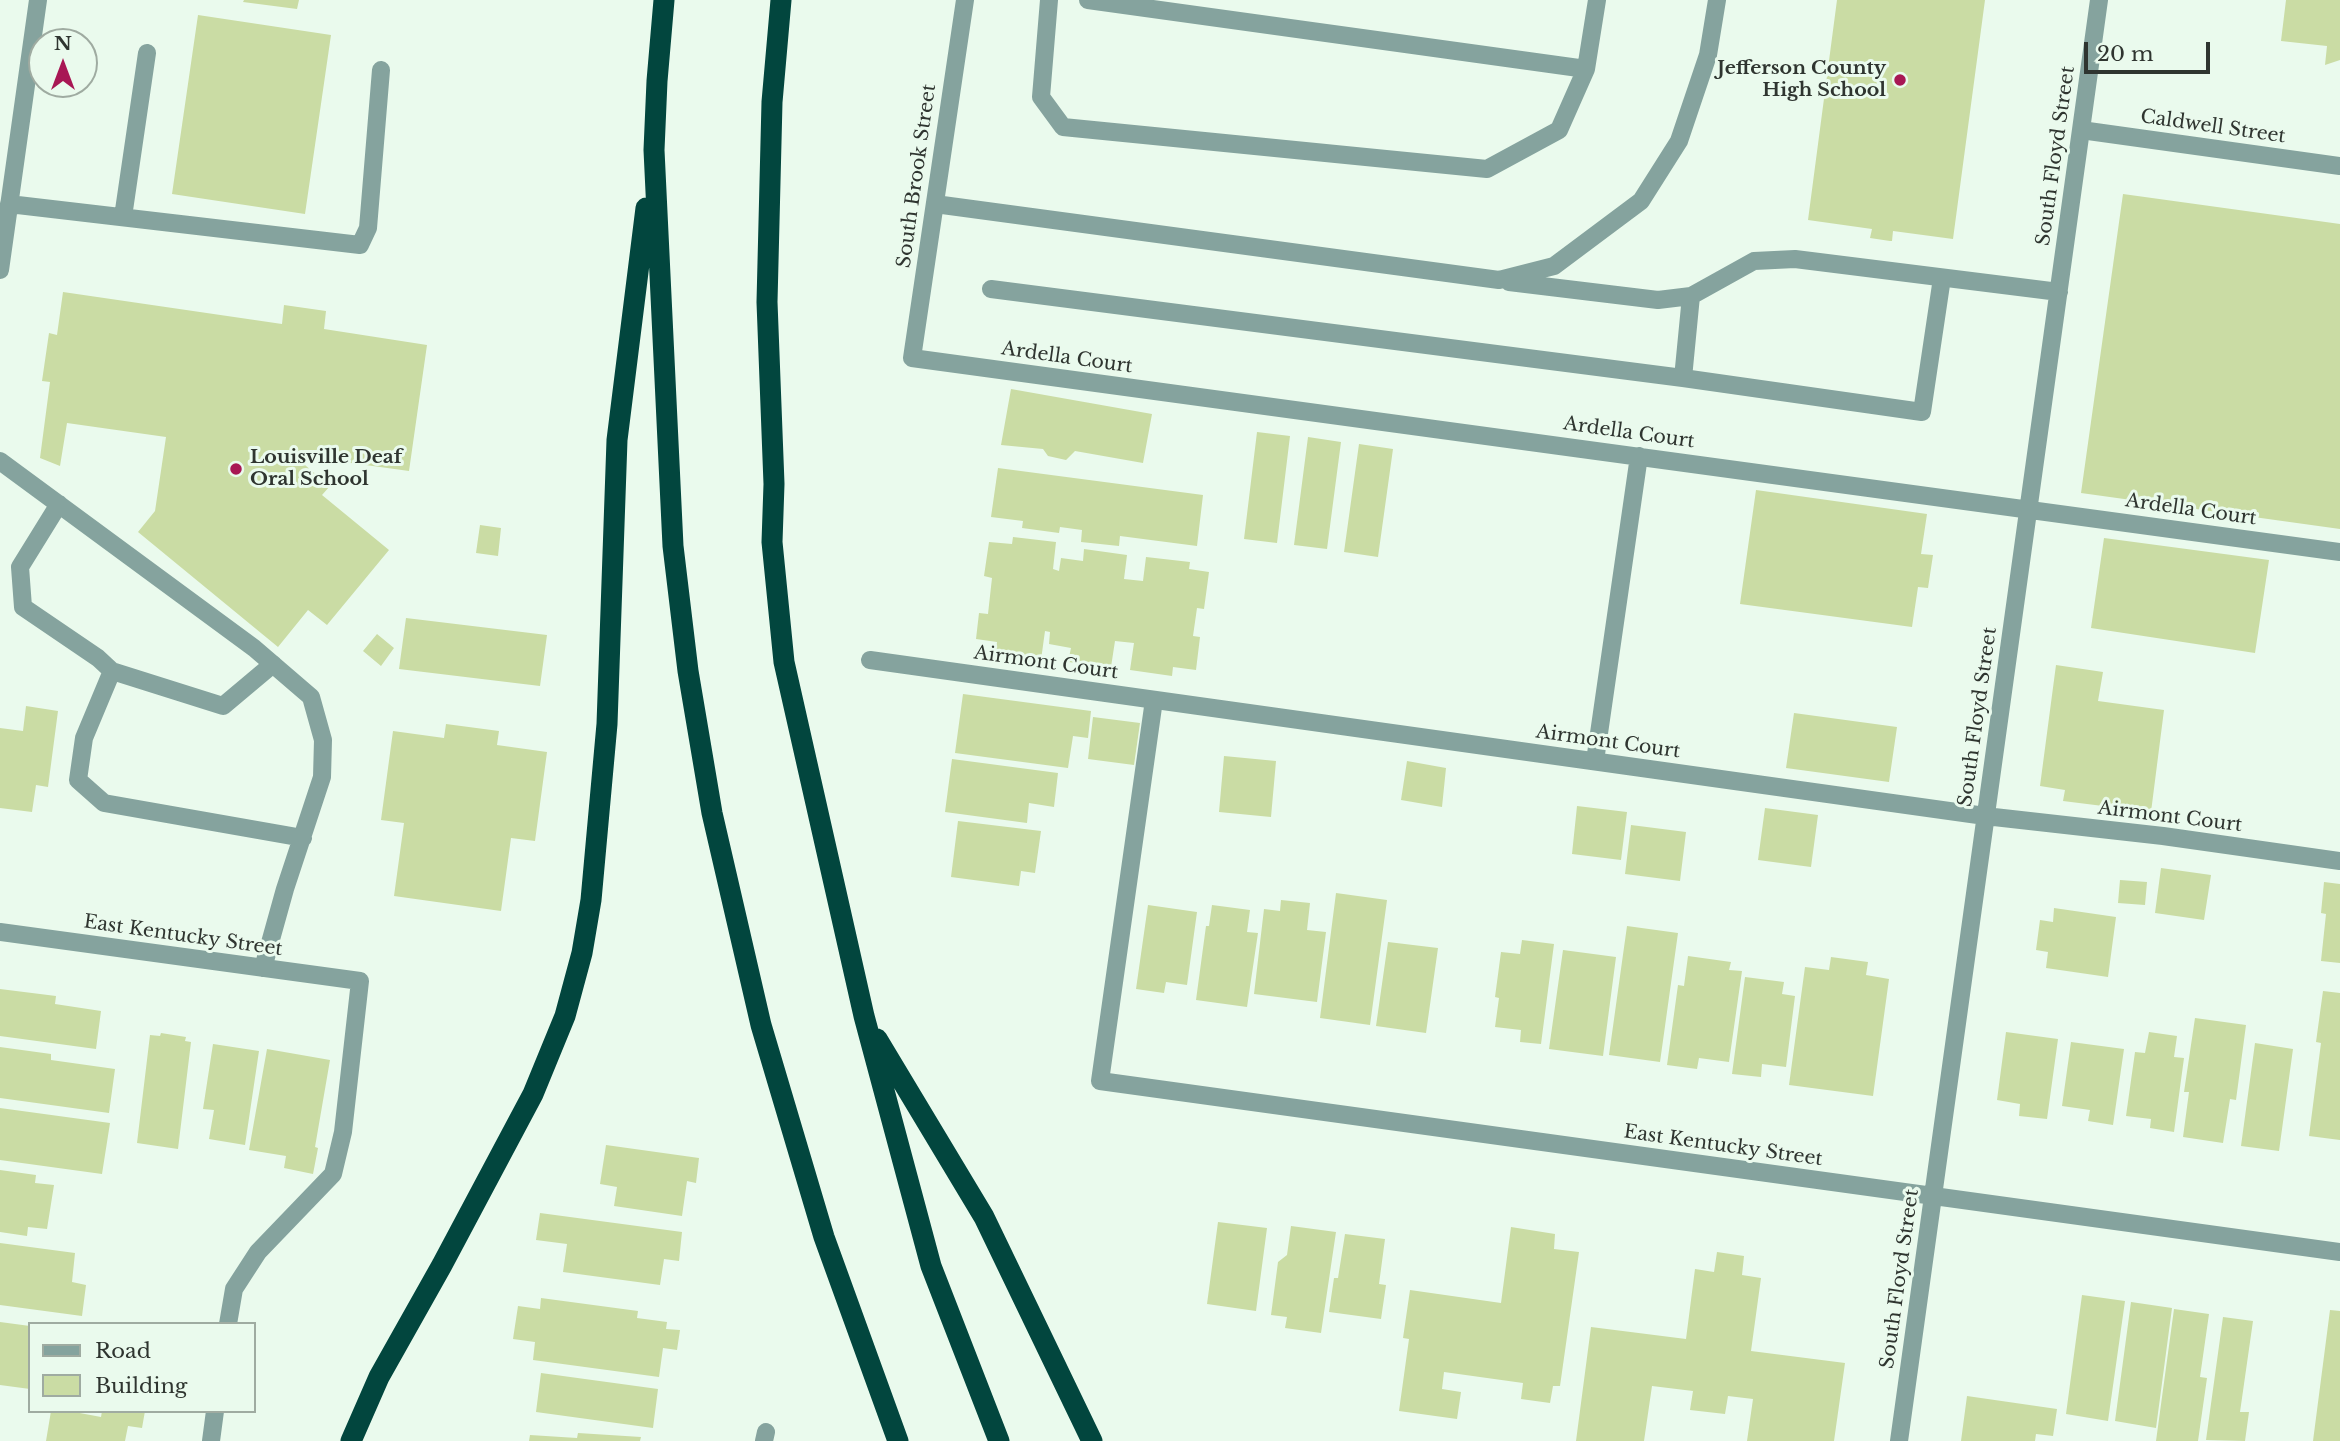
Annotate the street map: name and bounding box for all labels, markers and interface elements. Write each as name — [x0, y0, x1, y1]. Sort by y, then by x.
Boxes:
north arrow — [28, 28, 98, 98]
scale bar — [2088, 28, 2214, 72]
text: N — [54, 32, 72, 55]
text: 20 m — [2097, 41, 2154, 67]
place label: Jefferson County High School — [1717, 58, 1886, 102]
street label: South Floyd Street — [2032, 65, 2080, 247]
marker: Jefferson County High School — [1892, 72, 1908, 88]
street label: South Brook Street — [893, 82, 941, 270]
street label: Caldwell Street — [2139, 106, 2287, 148]
street label: Ardella Court — [1000, 338, 1134, 378]
street label: Ardella Court — [1562, 413, 1696, 453]
place label: Louisville Deaf Oral School — [250, 447, 402, 491]
marker: Louisville Deaf Oral School — [228, 461, 244, 477]
street label: Ardella Court — [2124, 490, 2258, 530]
street label: South Floyd Street — [1954, 626, 2002, 808]
street label: Airmont Court — [972, 642, 1120, 684]
street label: Airmont Court — [1534, 721, 1682, 763]
street label: Airmont Court — [2096, 797, 2244, 837]
street label: East Kentucky Street — [82, 911, 284, 961]
street label: East Kentucky Street — [1622, 1121, 1824, 1171]
street label: South Floyd Street — [1876, 1188, 1924, 1370]
legend — [28, 1322, 256, 1413]
text: Road — [95, 1338, 151, 1364]
text: Building — [95, 1373, 187, 1399]

